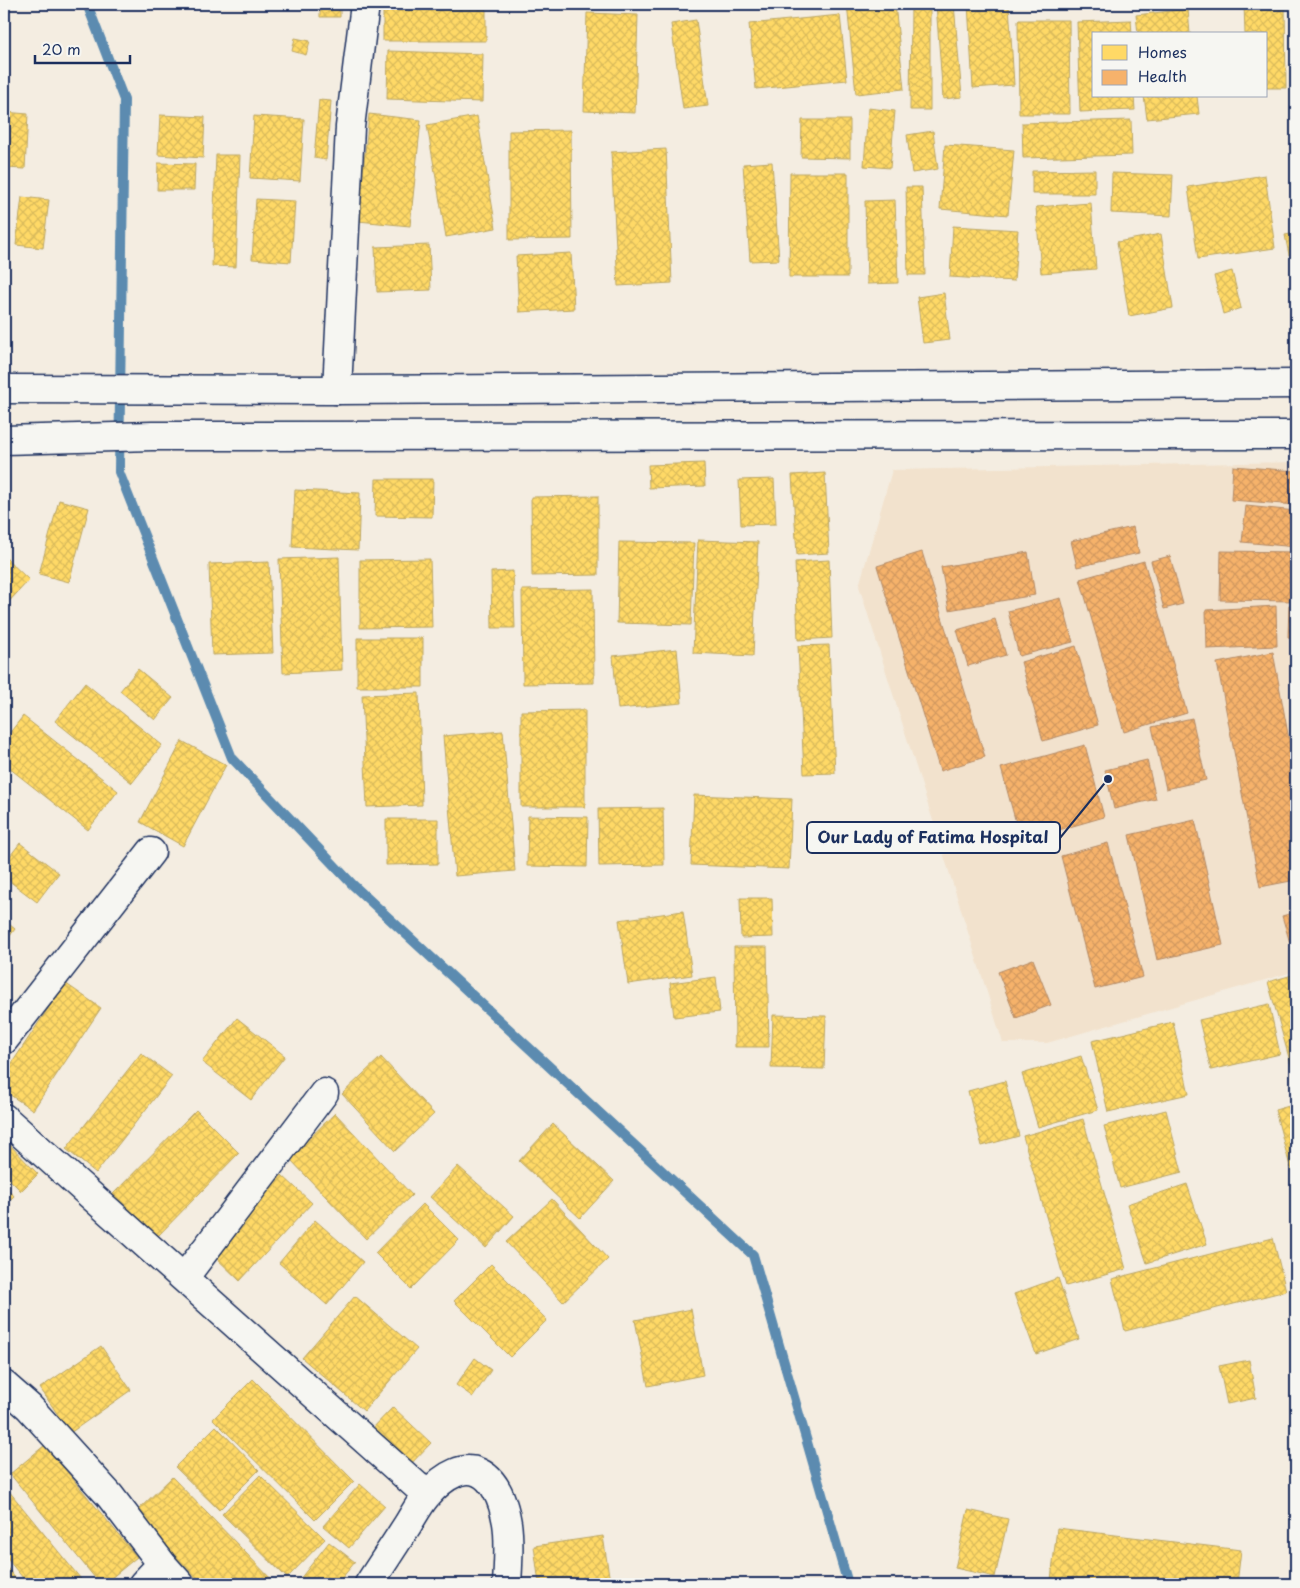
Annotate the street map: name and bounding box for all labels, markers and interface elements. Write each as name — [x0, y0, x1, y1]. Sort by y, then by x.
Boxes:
scale bar — [35, 32, 130, 64]
legend — [1092, 32, 1268, 98]
text: 20 m — [42, 37, 81, 60]
text: Homes — [1138, 40, 1187, 63]
text: Health — [1138, 64, 1187, 87]
callout: Our Lady of Fatima Hospital — [807, 822, 1060, 853]
text: Our Lady of Fatima Hospital — [818, 824, 1049, 848]

